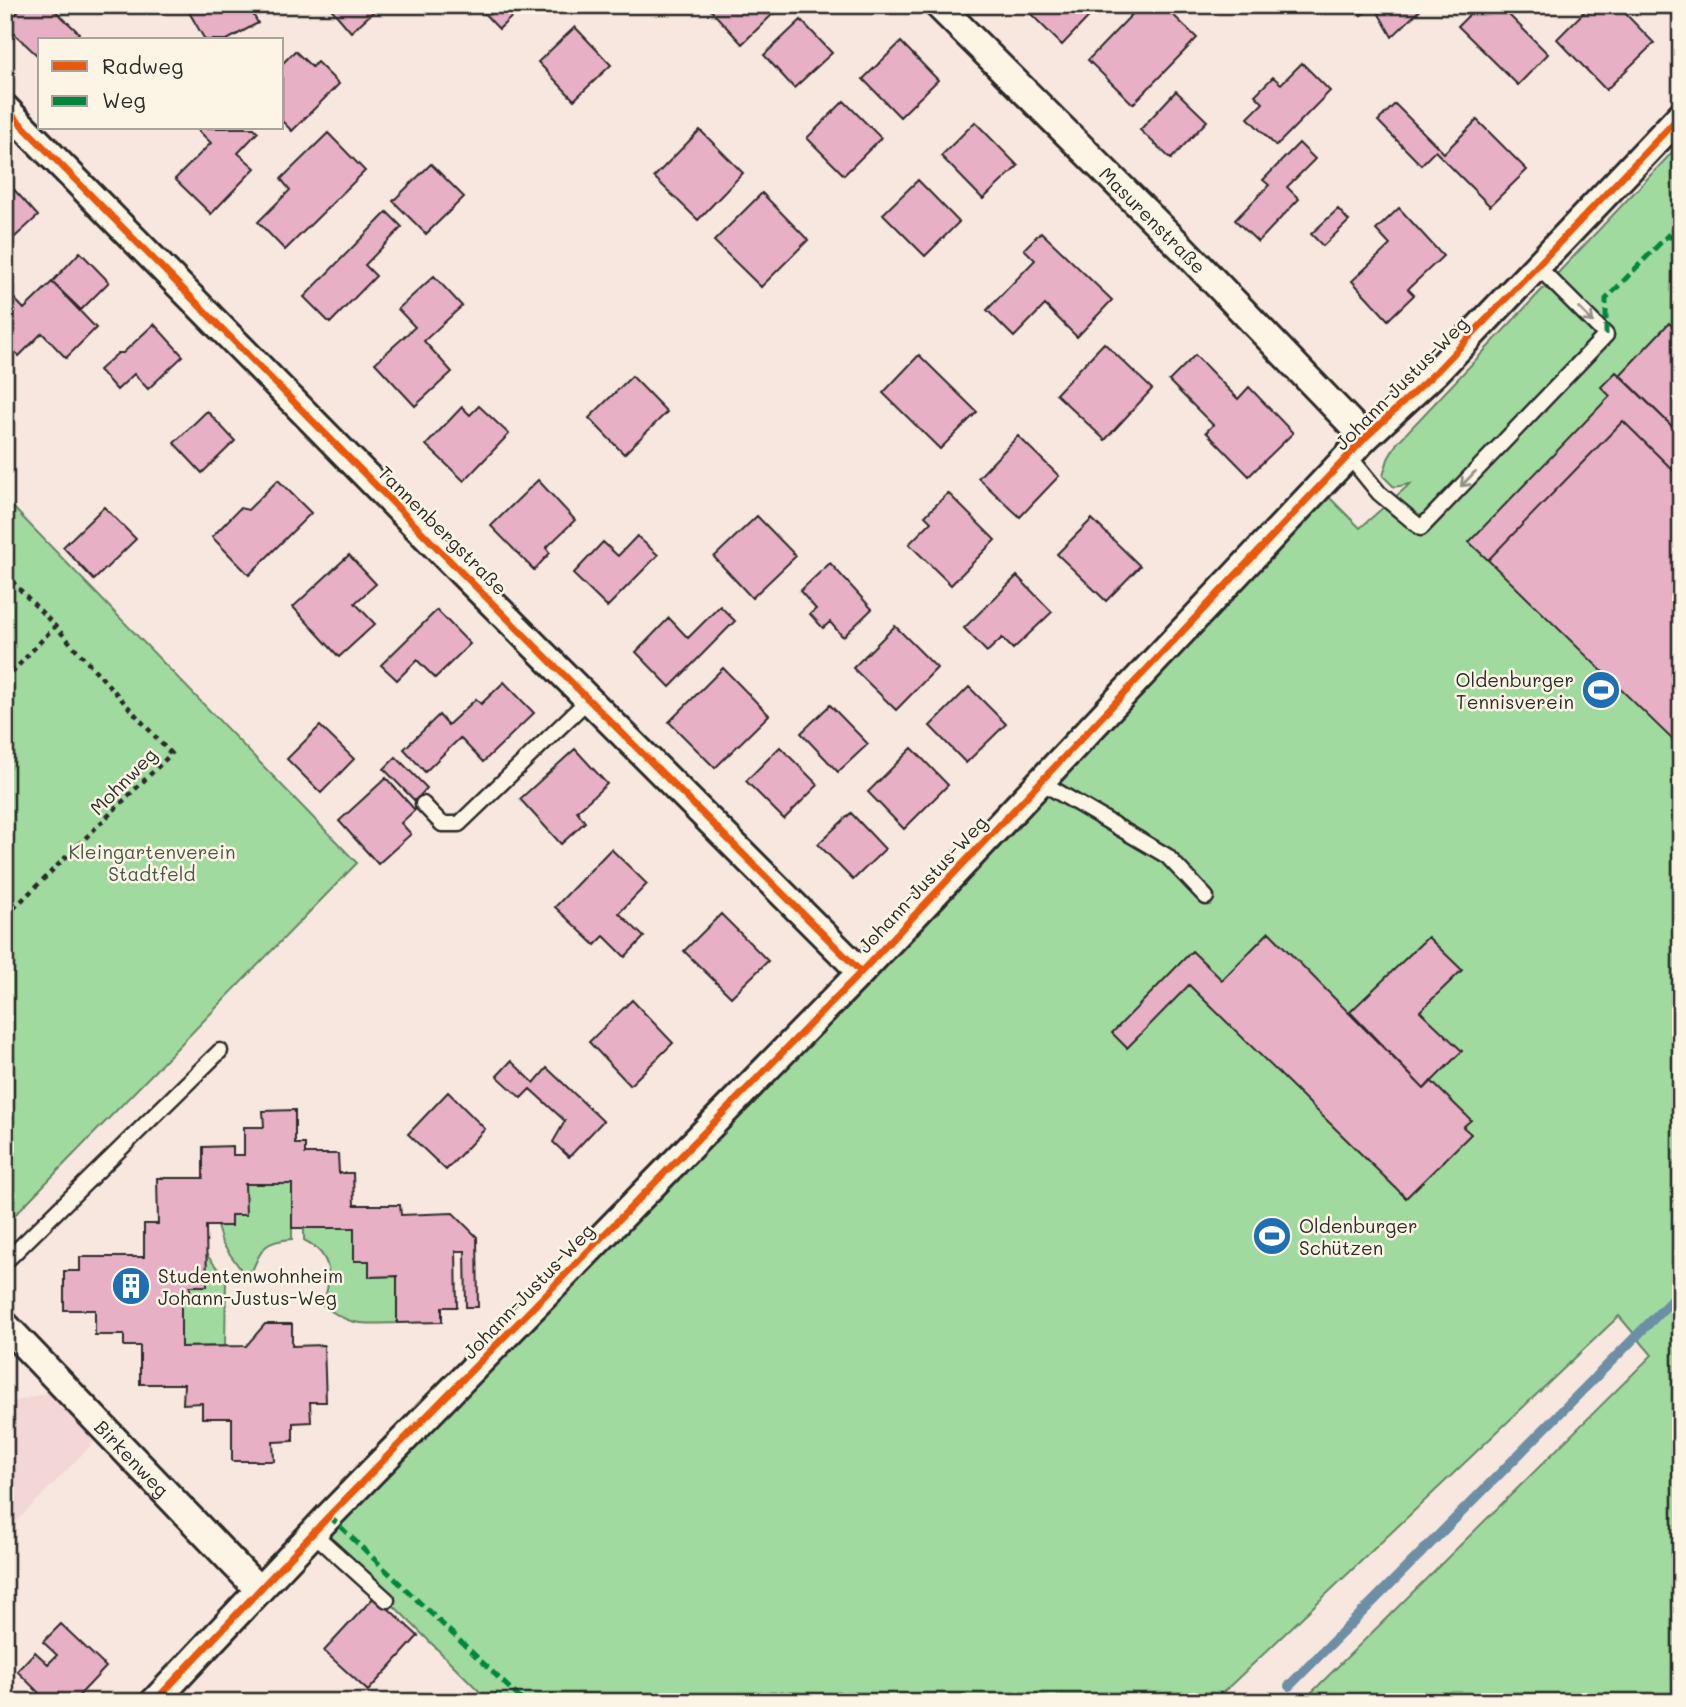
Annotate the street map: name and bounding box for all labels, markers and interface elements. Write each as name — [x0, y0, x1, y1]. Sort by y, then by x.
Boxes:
legend — [38, 38, 284, 130]
text: Radweg — [102, 52, 183, 79]
text: Weg — [102, 86, 146, 113]
street label: Masurenstraße — [1095, 161, 1212, 278]
one-way arrow — [1577, 307, 1594, 324]
street label: Johann-Justus-Weg — [1329, 311, 1473, 455]
street label: Tannenbergstraße — [373, 460, 513, 600]
one-way arrow — [1459, 470, 1476, 487]
place label: Oldenburger Tennisverein — [1455, 667, 1574, 714]
sports icon: Oldenburger Tennisverein — [1580, 669, 1622, 711]
street label: Mohnweg — [84, 742, 162, 820]
street label: Johann-Justus-Weg — [852, 810, 992, 958]
park label: Kleingartenverein Stadtfeld — [69, 839, 235, 886]
place label: Oldenburger Schützen — [1299, 1213, 1418, 1260]
sports icon: Oldenburger Schützen — [1251, 1215, 1293, 1257]
street label: Johann-Justus-Weg — [457, 1218, 599, 1364]
place label: Studentenwohnheim Johann-Justus-Weg — [158, 1263, 343, 1310]
building icon: Studentenwohnheim Johann-Justus-Weg — [110, 1265, 152, 1307]
street label: Birkenweg — [90, 1414, 175, 1502]

